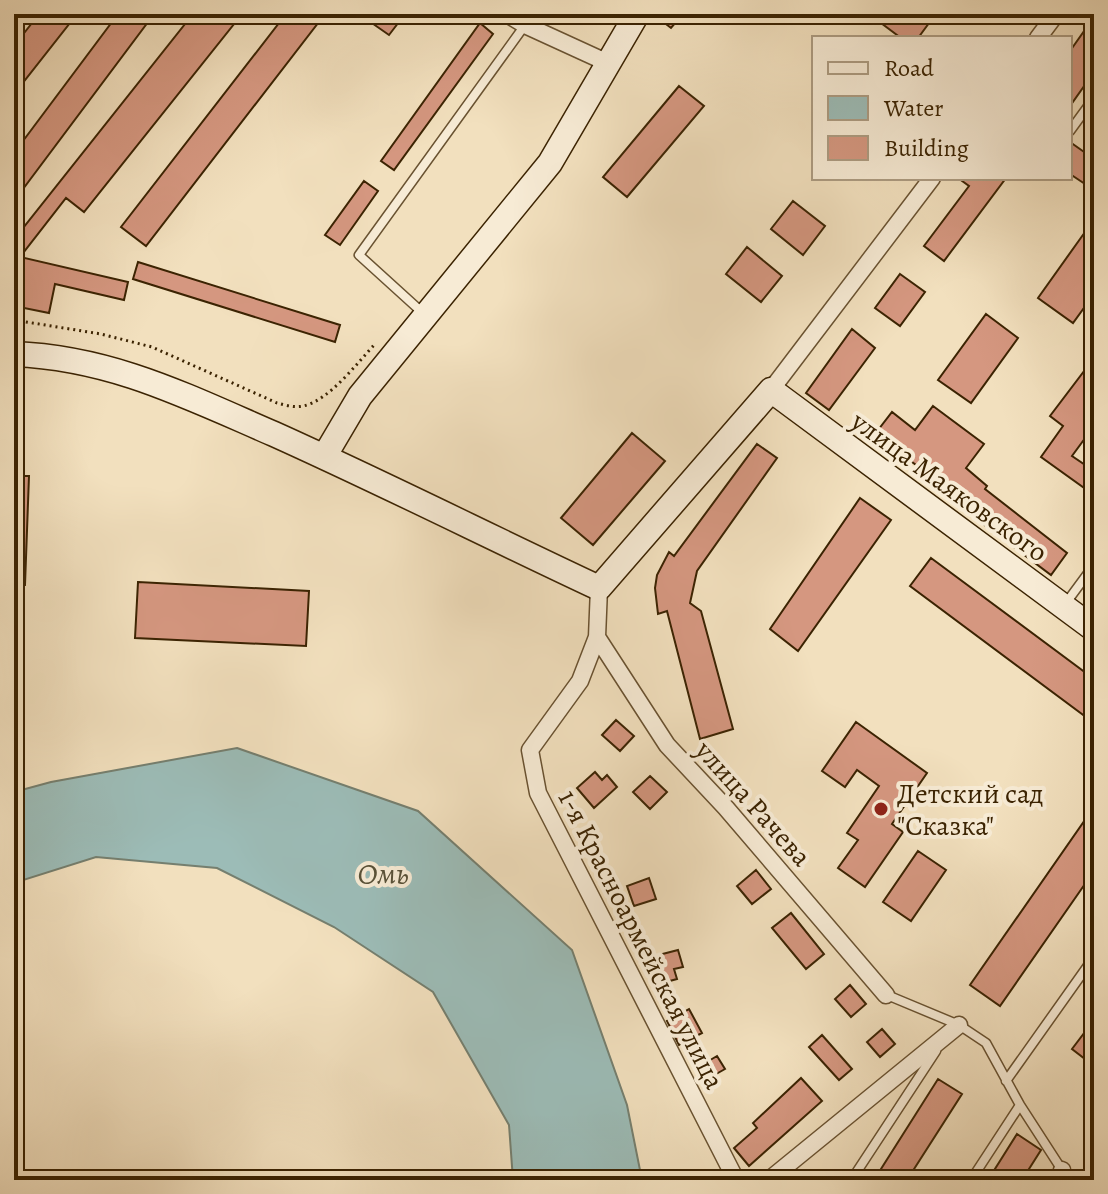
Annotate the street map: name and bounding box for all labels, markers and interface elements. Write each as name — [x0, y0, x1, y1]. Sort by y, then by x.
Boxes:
legend — [812, 36, 1072, 180]
text: Road — [884, 52, 934, 84]
text: Water — [883, 92, 944, 124]
text: Building — [884, 132, 969, 164]
street label: улица Маяковского — [843, 402, 1055, 571]
street label: улица Рачева — [686, 732, 820, 875]
place label: Детский сад "Сказка" — [897, 775, 1044, 845]
street label: 1-я Красноармейская улица — [549, 783, 733, 1096]
marker: Детский сад "Сказка" — [872, 800, 890, 818]
water label: Омь — [358, 854, 408, 894]

